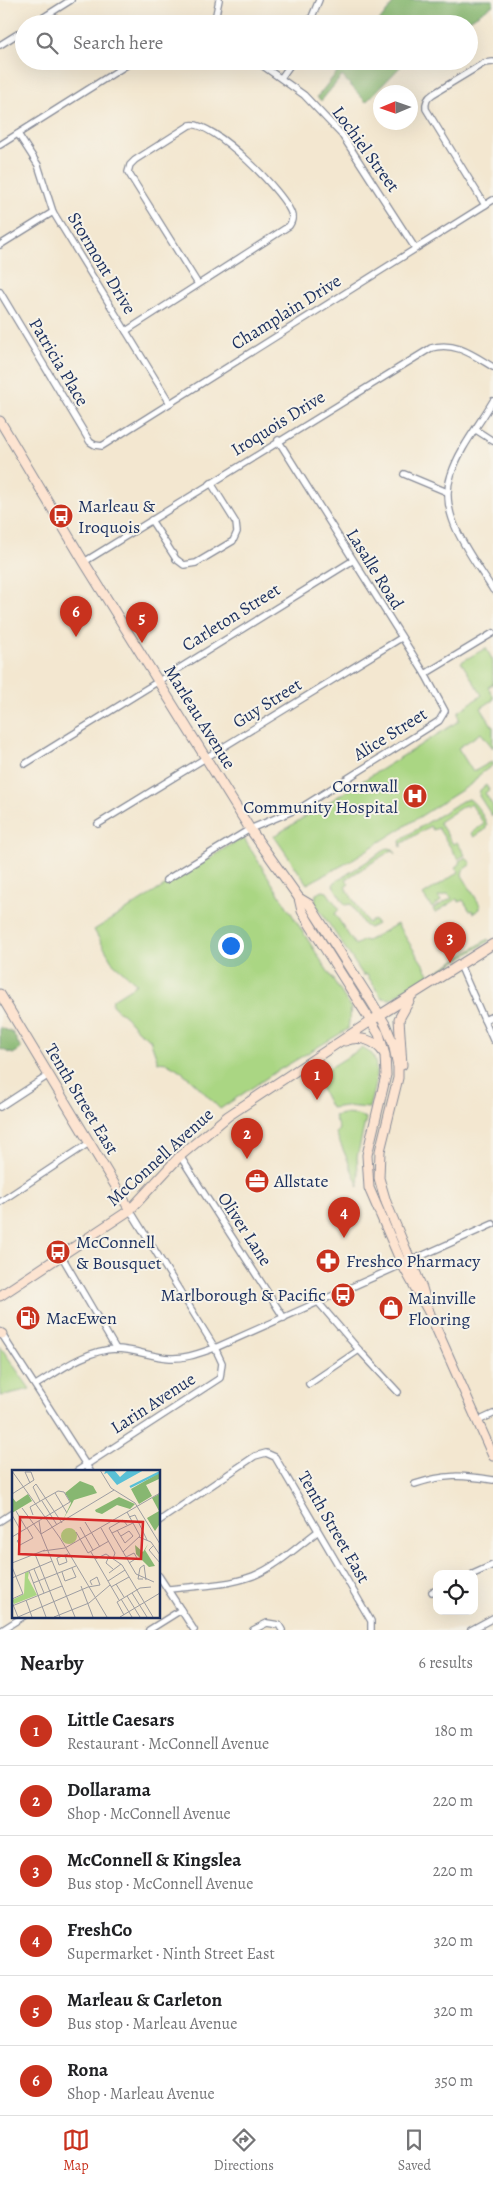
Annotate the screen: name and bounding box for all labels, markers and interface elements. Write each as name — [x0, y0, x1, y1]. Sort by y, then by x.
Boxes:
search box — [15, 15, 478, 70]
icon: search — [33, 29, 61, 57]
text: Search here — [73, 30, 163, 56]
north arrow — [373, 85, 418, 130]
street label: Lochiel Street — [327, 101, 405, 197]
street label: Stormont Drive — [62, 208, 142, 318]
street label: Champlain Drive — [226, 269, 346, 355]
street label: Patricia Place — [23, 314, 95, 410]
street label: Iroquois Drive — [227, 385, 329, 461]
place label: Marleau & Iroquois — [78, 494, 155, 539]
bus stop icon: Marleau & Iroquois — [48, 503, 74, 529]
street label: Lasalle Road — [341, 524, 409, 614]
street label: Carleton Street — [177, 577, 285, 657]
pin: 6 — [60, 596, 92, 637]
pin: 5 — [126, 602, 158, 643]
street label: Marleau Avenue — [159, 661, 241, 773]
street label: Guy Street — [228, 672, 306, 734]
street label: Alice Street — [348, 702, 432, 767]
place label: Cornwall Community Hospital — [243, 774, 399, 819]
hospital icon: Cornwall Community Hospital — [402, 783, 428, 809]
pin: 3 — [434, 922, 466, 963]
your location — [218, 933, 244, 959]
street label: Tenth Street East — [39, 1039, 125, 1159]
pin: 1 — [301, 1059, 333, 1100]
street label: McConnell Avenue — [101, 1103, 219, 1211]
pin: 2 — [231, 1118, 263, 1159]
office icon: Allstate — [244, 1168, 270, 1194]
place label: Allstate — [273, 1169, 329, 1193]
street label: Oliver Lane — [212, 1187, 278, 1271]
pin: 4 — [328, 1197, 360, 1238]
place label: McConnell & Bousquet — [76, 1230, 162, 1275]
bus stop icon: McConnell & Bousquet — [45, 1239, 71, 1265]
pharmacy icon: Freshco Pharmacy — [315, 1248, 341, 1274]
place label: Freshco Pharmacy — [346, 1249, 481, 1273]
bus stop icon: Marlborough & Pacific — [330, 1282, 356, 1308]
place label: Marlborough & Pacific — [161, 1283, 326, 1307]
place label: Mainville Flooring — [408, 1286, 476, 1331]
shop icon: Mainville Flooring — [378, 1295, 404, 1321]
fuel station icon: MacEwen — [15, 1305, 41, 1331]
place label: MacEwen — [46, 1306, 117, 1330]
street label: Larin Avenue — [106, 1367, 200, 1439]
street label: Tenth Street East — [292, 1467, 376, 1587]
inset map — [12, 1470, 160, 1618]
map controls — [433, 1570, 478, 1615]
button: locate — [433, 1570, 478, 1615]
text: Nearby — [20, 1649, 83, 1677]
text: 6 results — [419, 1652, 473, 1674]
text: Little Caesars — [67, 1707, 174, 1733]
text: 1 — [33, 1720, 39, 1742]
text: 180 m — [435, 1720, 473, 1742]
text: Restaurant · McConnell Avenue — [67, 1733, 269, 1755]
text: Dollarama — [67, 1777, 151, 1803]
text: 2 — [32, 1790, 40, 1812]
text: 220 m — [433, 1790, 473, 1812]
text: Shop · McConnell Avenue — [67, 1803, 231, 1825]
text: McConnell & Kingslea — [67, 1847, 241, 1873]
text: 3 — [33, 1860, 39, 1882]
text: 220 m — [433, 1860, 473, 1882]
text: Bus stop · McConnell Avenue — [67, 1873, 253, 1895]
text: FreshCo — [67, 1917, 132, 1943]
text: 4 — [32, 1930, 40, 1952]
text: 320 m — [434, 1930, 473, 1952]
text: Supermarket · Ninth Street East — [67, 1943, 275, 1965]
text: Marleau & Carleton — [67, 1987, 222, 2013]
text: 5 — [33, 2000, 39, 2022]
text: 320 m — [434, 2000, 473, 2022]
text: Bus stop · Marleau Avenue — [67, 2013, 237, 2035]
text: Rona — [67, 2057, 108, 2083]
text: 6 — [32, 2070, 40, 2092]
text: 350 m — [434, 2070, 473, 2092]
text: Shop · Marleau Avenue — [67, 2083, 215, 2105]
tab: Map — [62, 2126, 90, 2175]
tab: Directions — [214, 2126, 274, 2175]
tab: Saved — [398, 2126, 431, 2175]

